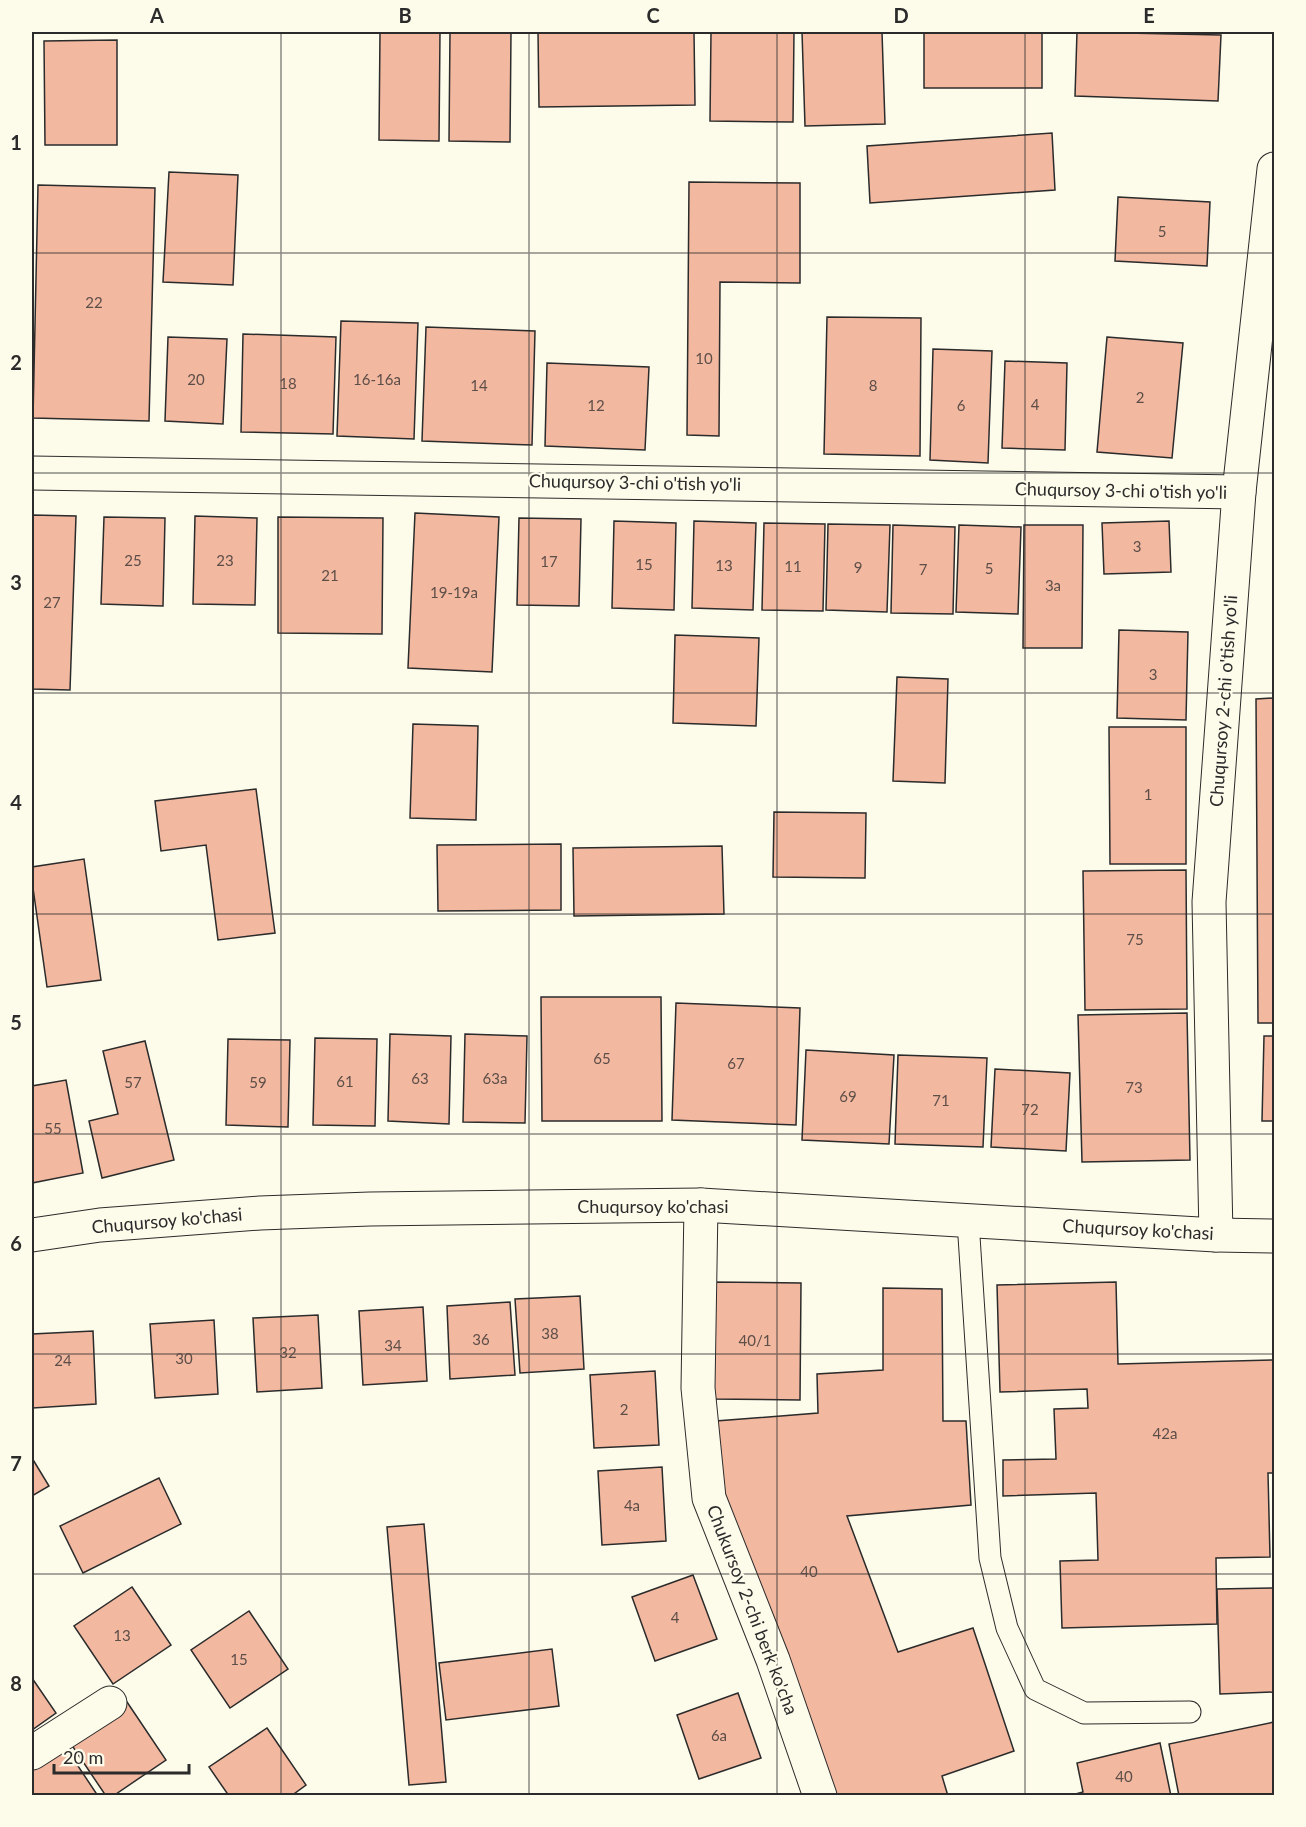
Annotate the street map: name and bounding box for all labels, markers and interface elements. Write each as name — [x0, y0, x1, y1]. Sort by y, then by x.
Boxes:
text: A — [149, 3, 164, 27]
text: B — [398, 3, 412, 27]
text: C — [646, 3, 660, 27]
text: D — [893, 3, 909, 27]
text: E — [1143, 3, 1155, 27]
text: 1 — [10, 130, 22, 154]
house number: 5 — [1158, 222, 1166, 240]
house number: 22 — [85, 293, 103, 311]
house number: 10 — [695, 349, 713, 367]
text: 2 — [10, 350, 22, 374]
house number: 20 — [187, 370, 205, 388]
house number: 16-16а — [353, 370, 401, 388]
house number: 18 — [279, 374, 297, 392]
house number: 14 — [470, 376, 488, 394]
house number: 8 — [869, 376, 877, 394]
house number: 2 — [1136, 388, 1144, 406]
house number: 4 — [1031, 395, 1040, 413]
house number: 12 — [587, 396, 605, 414]
house number: 6 — [957, 396, 966, 414]
street label: Chuqursoy 3-chi o'tish yo'li — [529, 469, 741, 495]
street label: Chuqursoy 3-chi o'tish yo'li — [1015, 477, 1227, 503]
house number: 3 — [1133, 537, 1141, 555]
house number: 25 — [124, 551, 142, 569]
house number: 23 — [216, 551, 234, 569]
house number: 17 — [540, 552, 558, 570]
house number: 15 — [635, 555, 653, 573]
house number: 13 — [715, 556, 733, 574]
house number: 11 — [784, 557, 802, 575]
house number: 9 — [854, 558, 862, 576]
house number: 5 — [985, 559, 993, 577]
house number: 7 — [919, 560, 928, 578]
house number: 21 — [321, 566, 339, 584]
text: 3 — [10, 570, 22, 594]
house number: 3а — [1045, 576, 1061, 594]
house number: 19-19а — [430, 583, 478, 601]
house number: 27 — [43, 593, 61, 611]
street label: Chuqursoy 2-chi o'tish yo'li — [1205, 594, 1241, 808]
house number: 3 — [1149, 665, 1157, 683]
house number: 1 — [1144, 785, 1152, 803]
text: 4 — [10, 790, 22, 814]
house number: 75 — [1126, 930, 1144, 948]
text: 5 — [10, 1010, 22, 1034]
house number: 65 — [593, 1049, 611, 1067]
house number: 67 — [727, 1054, 745, 1072]
house number: 63 — [411, 1069, 429, 1087]
house number: 63a — [483, 1069, 507, 1087]
house number: 61 — [336, 1072, 354, 1090]
house number: 57 — [124, 1073, 142, 1091]
house number: 59 — [249, 1073, 267, 1091]
house number: 73 — [1125, 1078, 1143, 1096]
house number: 69 — [839, 1087, 857, 1105]
house number: 71 — [932, 1091, 950, 1109]
house number: 72 — [1021, 1100, 1039, 1118]
house number: 55 — [44, 1119, 62, 1137]
street label: Chuqursoy ko'chasi — [577, 1195, 729, 1217]
street label: Chuqursoy ko'chasi — [91, 1202, 243, 1238]
street label: Chuqursoy ko'chasi — [1062, 1214, 1214, 1244]
text: 6 — [10, 1231, 22, 1255]
house number: 38 — [541, 1324, 559, 1342]
house number: 36 — [472, 1330, 490, 1348]
house number: 40/1 — [739, 1331, 771, 1349]
house number: 34 — [384, 1336, 402, 1354]
house number: 32 — [279, 1343, 297, 1361]
house number: 30 — [175, 1349, 193, 1367]
house number: 24 — [54, 1351, 72, 1369]
house number: 2 — [620, 1400, 628, 1418]
house number: 42a — [1153, 1424, 1177, 1442]
text: 7 — [10, 1451, 22, 1475]
house number: 4a — [624, 1496, 640, 1514]
street label: Chukursoy 2-chi berk ko'cha — [703, 1502, 803, 1718]
house number: 40 — [800, 1562, 818, 1580]
house number: 4 — [671, 1608, 680, 1626]
house number: 13 — [113, 1626, 131, 1644]
house number: 15 — [230, 1650, 248, 1668]
text: 8 — [10, 1671, 22, 1695]
house number: 6a — [711, 1726, 727, 1744]
scale bar — [54, 1737, 189, 1775]
text: 20 m — [63, 1746, 103, 1768]
house number: 40 — [1115, 1767, 1133, 1785]

